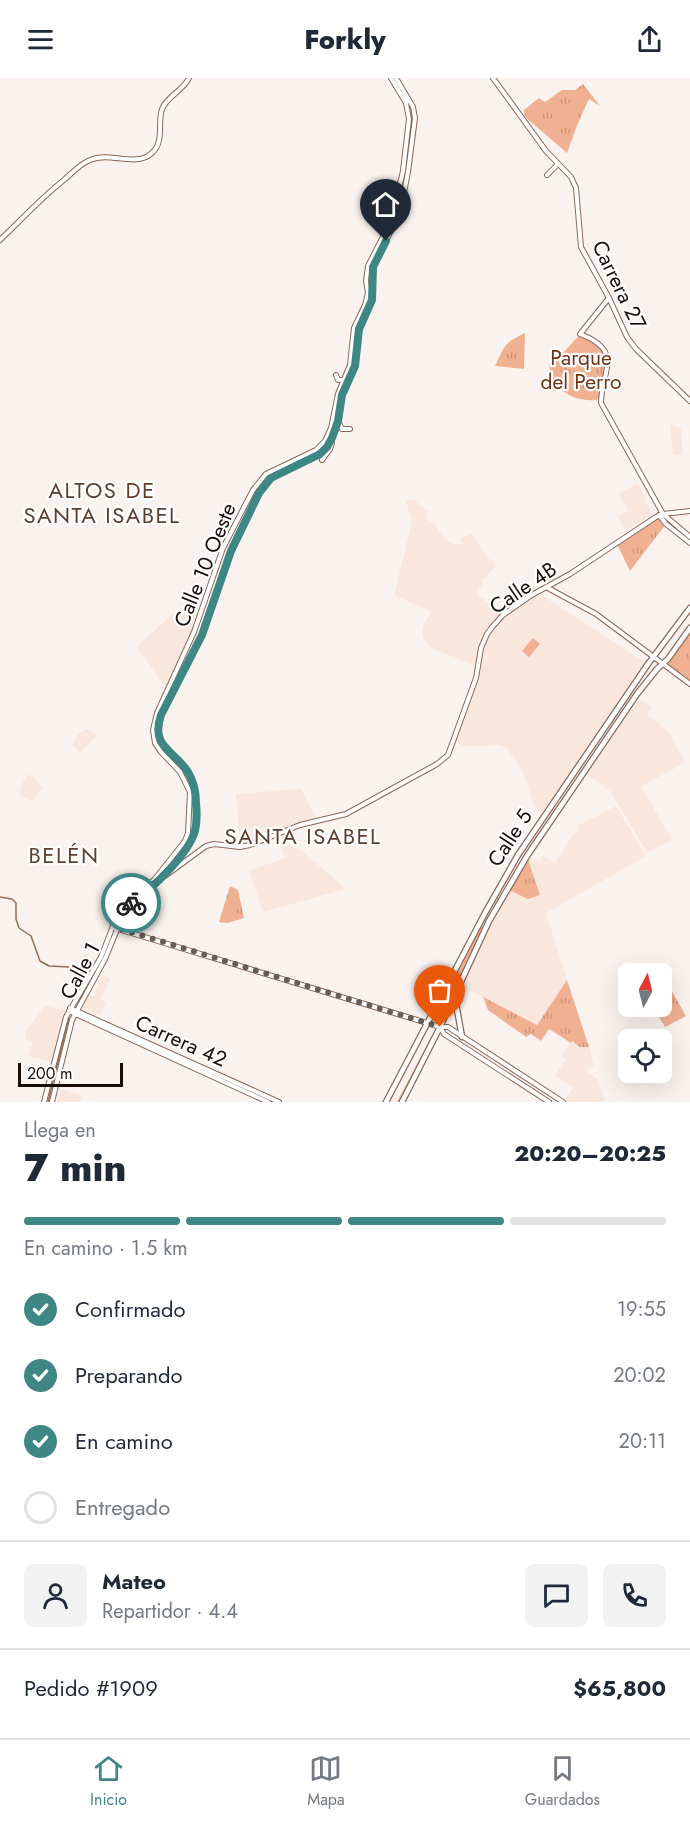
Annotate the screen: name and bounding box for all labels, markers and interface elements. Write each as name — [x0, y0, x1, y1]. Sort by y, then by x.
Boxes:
text: Forkly — [304, 20, 386, 59]
icon: menu — [24, 23, 57, 56]
icon: share — [633, 23, 666, 56]
pin — [360, 179, 411, 241]
icon: home — [369, 188, 402, 221]
street label: Carrera 27 — [584, 235, 654, 335]
park label: Parque del Perro — [540, 343, 622, 397]
district label: ALTOS DE SANTA ISABEL — [23, 474, 181, 531]
street label: Calle 10 Oeste — [166, 498, 244, 632]
street label: Calle 4B — [483, 555, 563, 621]
street label: Calle 5 — [480, 803, 540, 873]
district label: SANTA ISABEL — [224, 820, 382, 852]
district label: BELÉN — [29, 839, 99, 871]
courier — [101, 873, 161, 933]
icon: bike — [115, 887, 148, 920]
street label: Calle 1 — [53, 937, 107, 1005]
north arrow — [618, 963, 672, 1017]
map controls — [618, 963, 672, 1083]
pin — [414, 965, 465, 1027]
icon: bag — [423, 974, 456, 1007]
street label: Carrera 42 — [130, 1008, 232, 1074]
button: locate — [618, 1029, 672, 1083]
scale bar — [18, 1060, 123, 1088]
text: 200 m — [27, 1062, 73, 1085]
text: Llega en — [24, 1116, 96, 1145]
text: 20:20–20:25 — [514, 1137, 666, 1169]
text: 7 min — [24, 1139, 127, 1196]
text: En camino · 1.5 km — [24, 1234, 188, 1263]
icon: check — [24, 1293, 57, 1326]
text: Confirmado — [75, 1293, 185, 1325]
text: 19:55 — [617, 1295, 666, 1324]
icon: check — [24, 1359, 57, 1392]
text: Preparando — [75, 1359, 183, 1391]
text: 20:02 — [613, 1361, 666, 1390]
icon: check — [24, 1425, 57, 1458]
text: En camino — [75, 1425, 173, 1457]
text: 20:11 — [619, 1427, 666, 1456]
text: Entregado — [75, 1491, 170, 1523]
button: person — [24, 1564, 87, 1627]
button: chat — [525, 1564, 588, 1627]
button: phone — [603, 1564, 666, 1627]
text: Mateo — [102, 1565, 166, 1597]
text: Repartidor · 4.4 — [102, 1597, 238, 1626]
text: Pedido #1909 — [24, 1672, 158, 1704]
text: $65,800 — [573, 1672, 666, 1704]
tab: Inicio — [90, 1752, 127, 1811]
tab: Mapa — [307, 1752, 345, 1811]
tab: Guardados — [525, 1752, 600, 1811]

